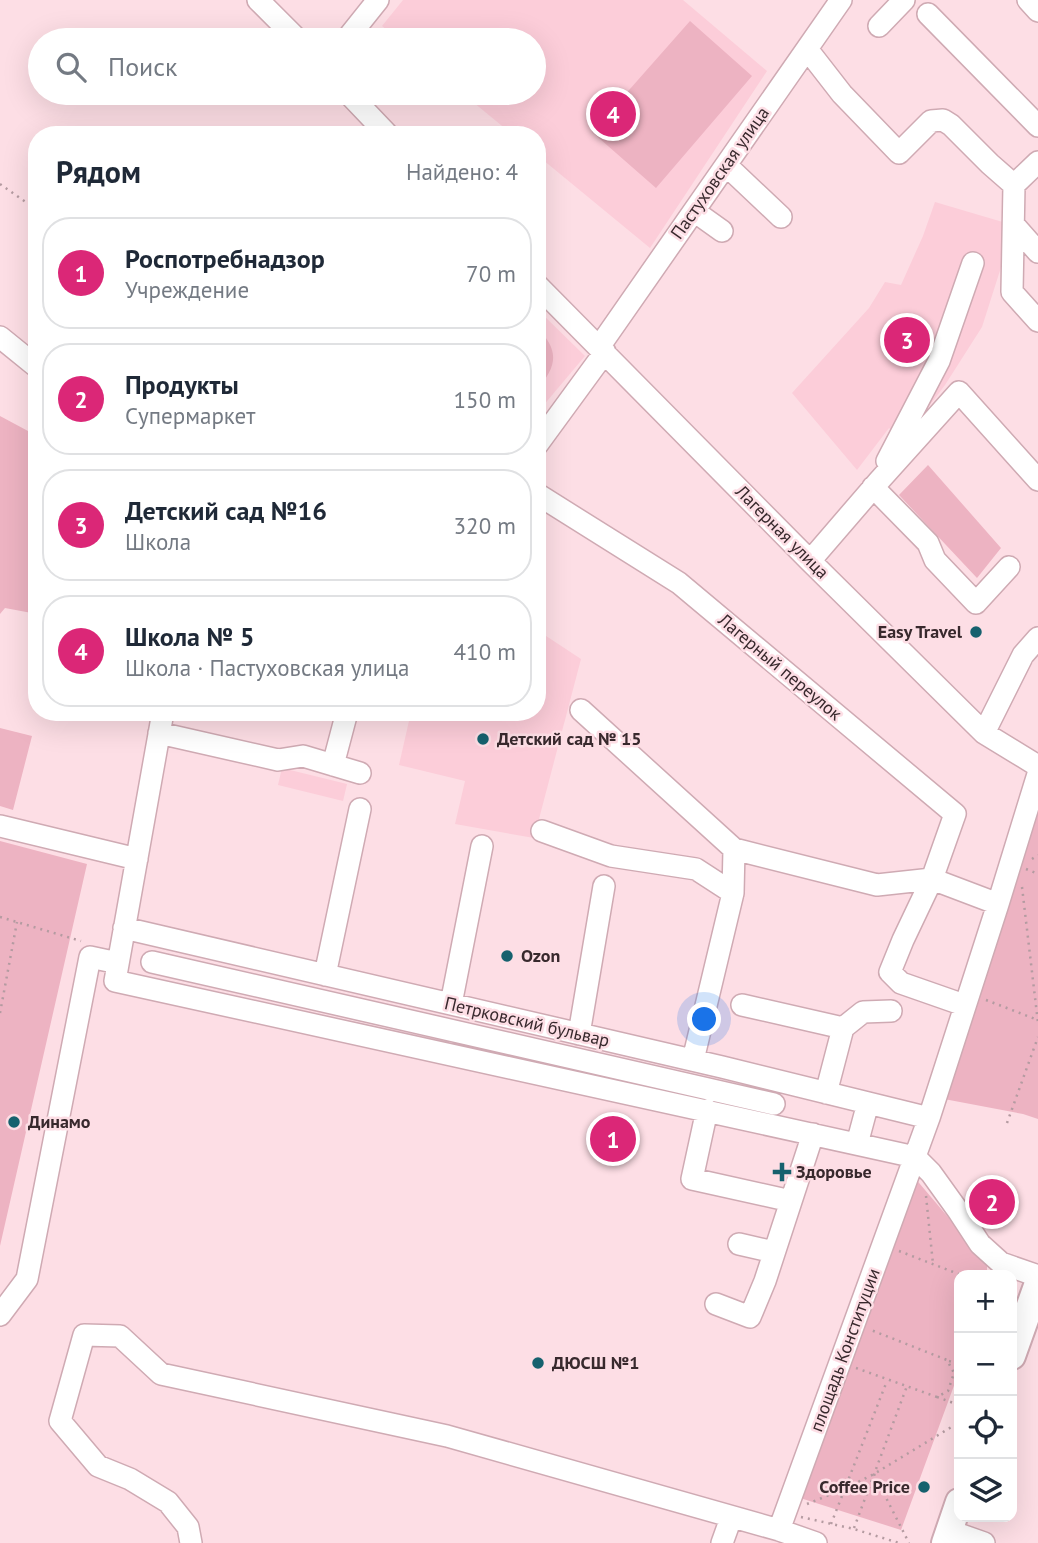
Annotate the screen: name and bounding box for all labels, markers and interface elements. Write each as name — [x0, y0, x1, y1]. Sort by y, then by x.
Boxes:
search box — [28, 28, 546, 105]
icon: search — [52, 48, 90, 86]
text: Поиск — [108, 50, 177, 83]
pin: 4 — [590, 88, 636, 140]
street label: Пастуховская улица — [665, 102, 774, 243]
text: Рядом — [56, 152, 141, 191]
text: Найдено: 4 — [406, 157, 518, 186]
text: Роспотребнадзор — [125, 242, 325, 275]
text: 1 — [74, 259, 88, 288]
text: 70 m — [466, 259, 516, 288]
text: Учреждение — [125, 275, 249, 304]
pin: 3 — [884, 314, 930, 366]
text: Продукты — [125, 368, 239, 401]
text: 2 — [74, 385, 88, 414]
text: 150 m — [454, 385, 516, 414]
text: Супермаркет — [125, 401, 255, 430]
street label: Лагерная улица — [730, 479, 834, 583]
text: Детский сад №16 — [125, 494, 327, 527]
text: 3 — [74, 511, 88, 540]
text: 320 m — [454, 511, 516, 540]
text: Школа — [125, 527, 191, 556]
street label: Лагерный переулок — [713, 608, 847, 725]
text: Школа № 5 — [125, 620, 255, 653]
place label: Easy Travel — [878, 620, 963, 643]
marker: Easy Travel — [968, 624, 984, 640]
text: 4 — [74, 637, 88, 666]
text: 410 m — [454, 637, 516, 666]
text: Школа · Пастуховская улица — [125, 653, 409, 682]
place label: Детский сад № 15 — [497, 727, 641, 750]
marker: Детский сад № 15 — [475, 731, 491, 747]
place label: Ozon — [521, 944, 560, 967]
marker: Ozon — [499, 948, 515, 964]
street label: Петрковский бульвар — [442, 991, 612, 1052]
your location — [687, 1002, 721, 1036]
place label: Динамо — [28, 1110, 91, 1133]
pin: 1 — [590, 1113, 636, 1165]
marker: Динамо — [6, 1114, 22, 1130]
place label: Здоровье — [796, 1160, 872, 1183]
marker: Здоровье — [774, 1164, 790, 1180]
pin: 2 — [969, 1176, 1015, 1228]
street label: площадь Конституции — [804, 1265, 885, 1435]
map controls — [954, 1270, 1017, 1522]
button: + — [954, 1270, 1017, 1333]
button: − — [954, 1333, 1017, 1396]
place label: ДЮСШ №1 — [552, 1351, 639, 1374]
marker: ДЮСШ №1 — [530, 1355, 546, 1371]
button: locate — [954, 1396, 1017, 1459]
button: layers — [954, 1459, 1017, 1522]
place label: Coffee Price — [819, 1475, 910, 1498]
marker: Coffee Price — [916, 1479, 932, 1495]

